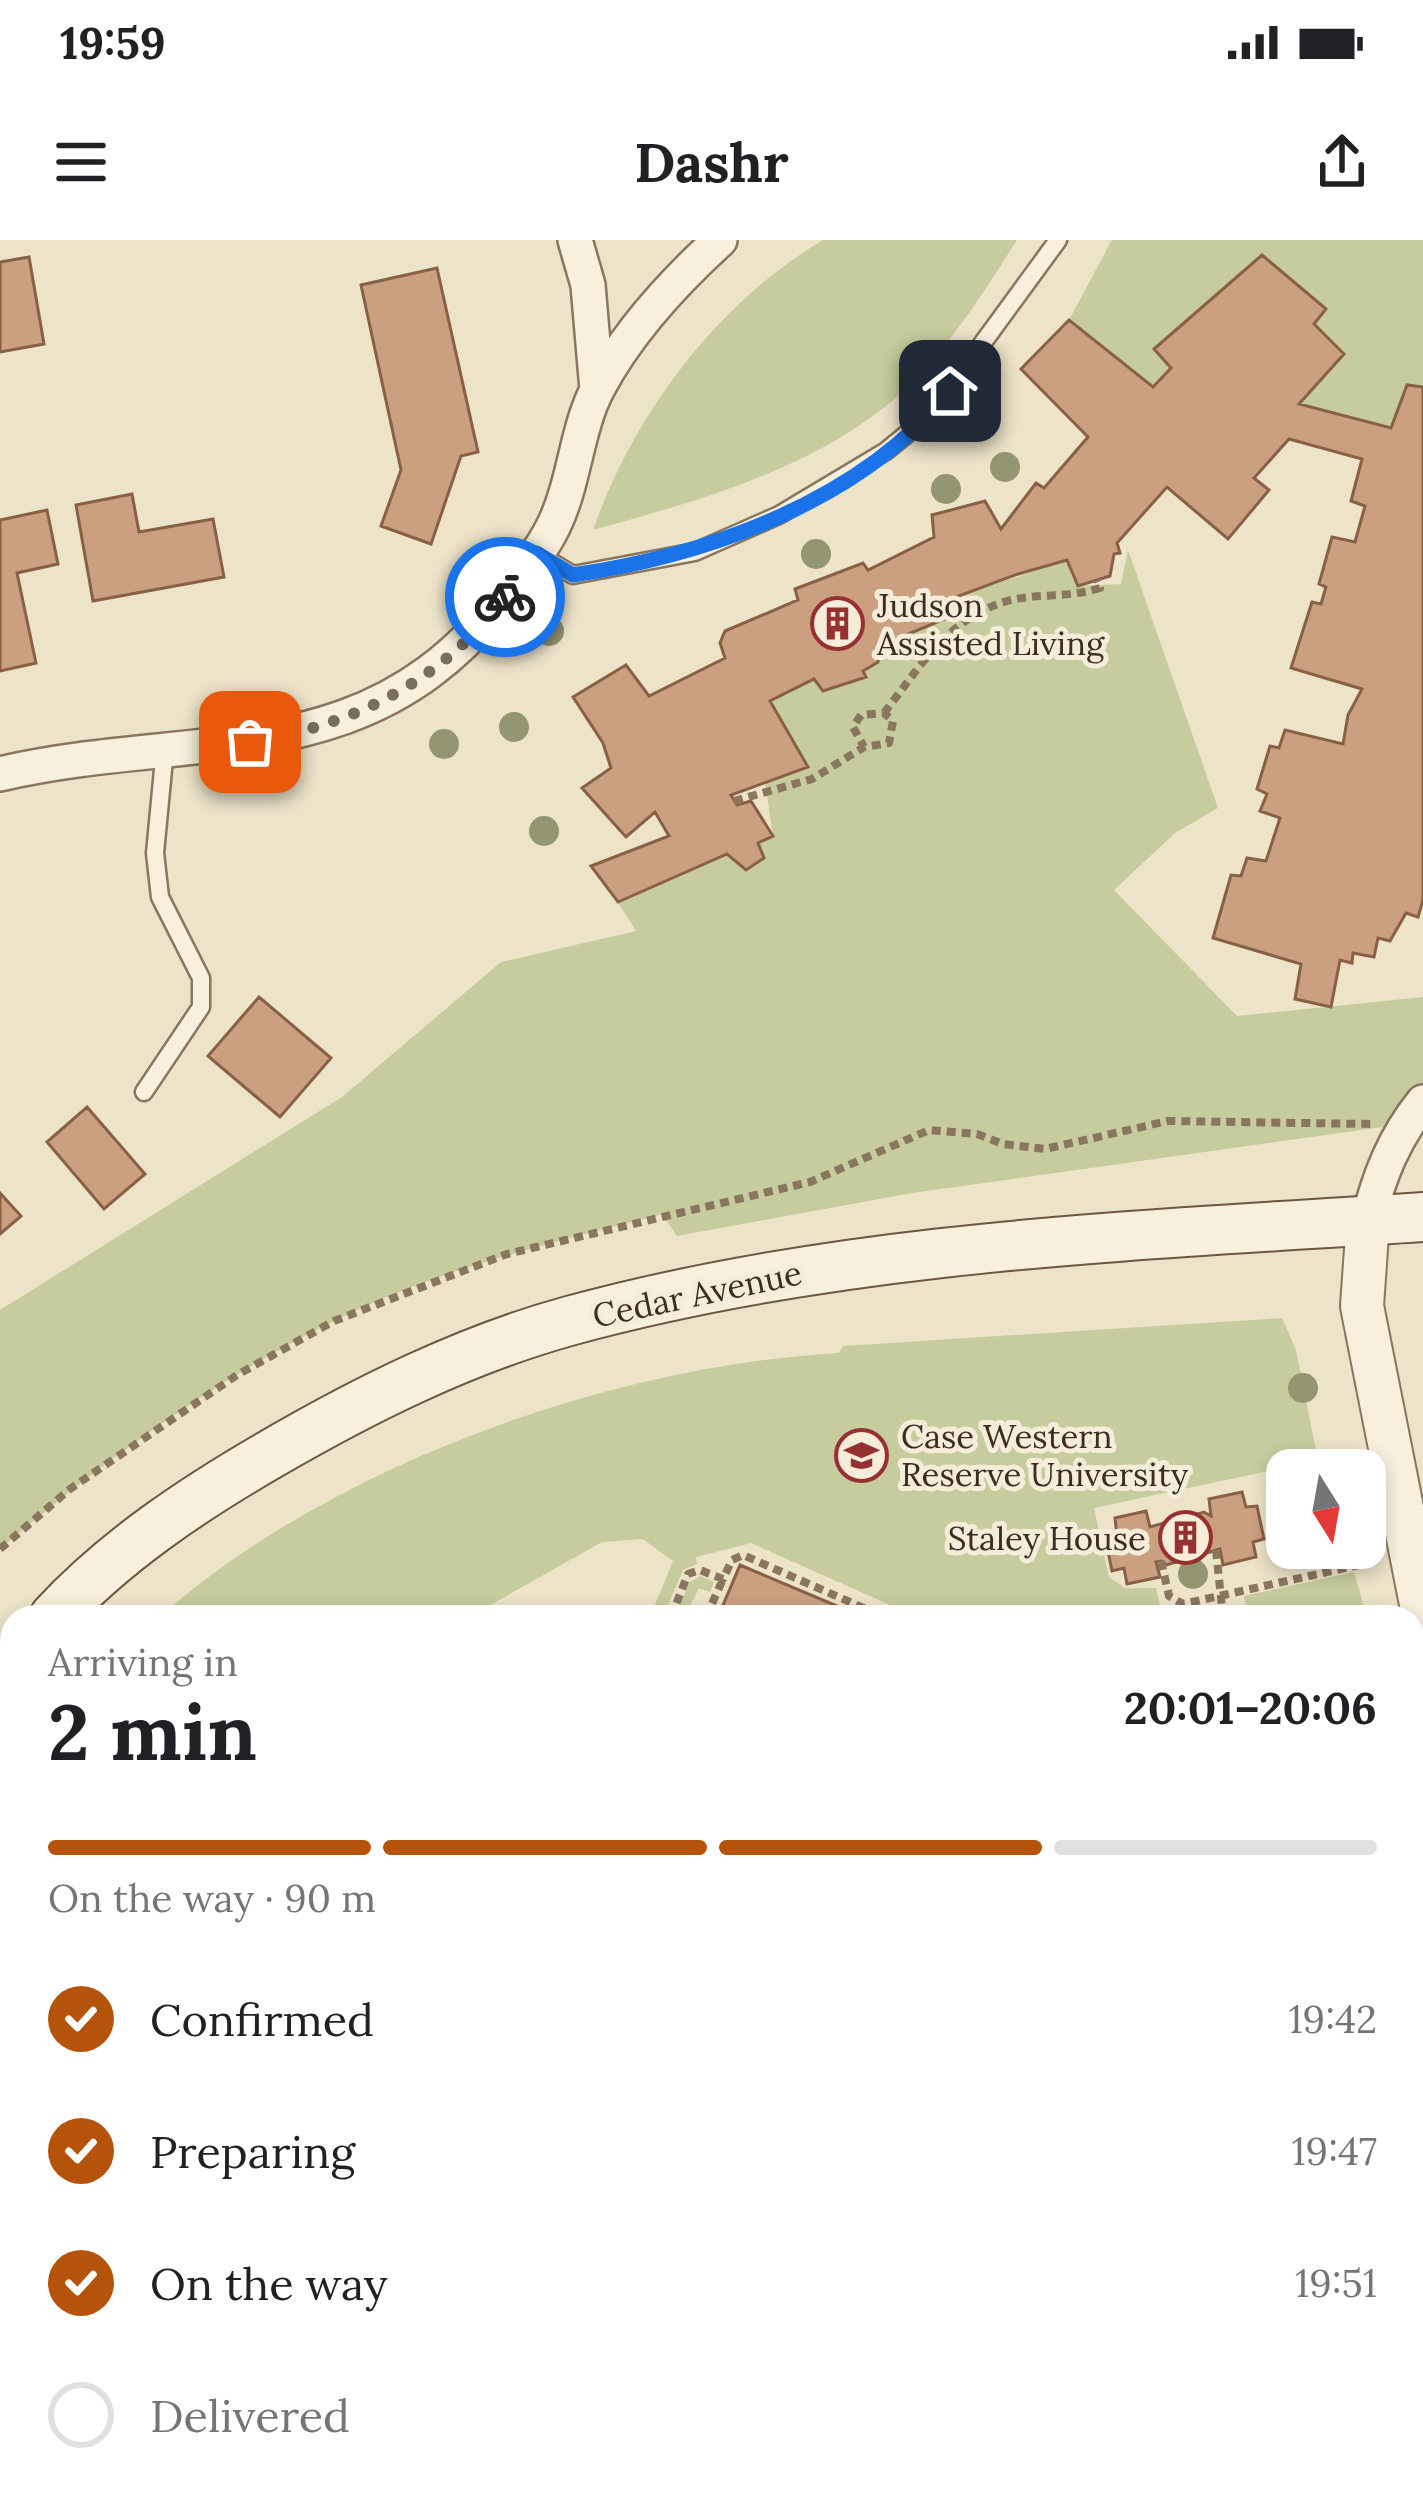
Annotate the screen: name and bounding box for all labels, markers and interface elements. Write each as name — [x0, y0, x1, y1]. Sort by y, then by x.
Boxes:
text: 19:59 — [60, 14, 166, 71]
text: Dashr — [634, 128, 789, 197]
icon: menu — [48, 129, 114, 195]
icon: share — [1309, 129, 1375, 195]
pin — [899, 340, 1001, 442]
icon: home — [917, 358, 983, 424]
courier — [445, 537, 565, 657]
icon: bike — [472, 564, 538, 630]
place label: Judson Assisted Living — [876, 584, 1105, 664]
building icon: Judson Assisted Living — [810, 596, 866, 652]
pin — [199, 691, 301, 793]
icon: bag — [217, 709, 283, 775]
street label: Cedar Avenue — [589, 1251, 805, 1337]
place label: Case Western Reserve University — [901, 1415, 1189, 1495]
school or university icon: Case Western Reserve University — [834, 1427, 890, 1483]
north arrow — [1266, 1449, 1386, 1569]
map controls — [1266, 1449, 1386, 1569]
building icon: Staley House — [1157, 1510, 1213, 1566]
place label: Staley House — [948, 1517, 1146, 1559]
text: Arriving in — [48, 1637, 238, 1687]
text: 20:01–20:06 — [1124, 1679, 1377, 1736]
text: 2 min — [48, 1682, 257, 1781]
text: On the way · 90 m — [48, 1873, 376, 1923]
icon: check — [48, 1986, 114, 2052]
text: Confirmed — [150, 1991, 374, 2048]
text: 19:42 — [1288, 1994, 1377, 2044]
icon: check — [48, 2118, 114, 2184]
text: Preparing — [150, 2123, 355, 2180]
text: 19:47 — [1291, 2126, 1377, 2176]
icon: check — [48, 2250, 114, 2316]
text: On the way — [150, 2255, 388, 2312]
text: 19:51 — [1295, 2258, 1377, 2308]
text: Delivered — [150, 2387, 350, 2444]

